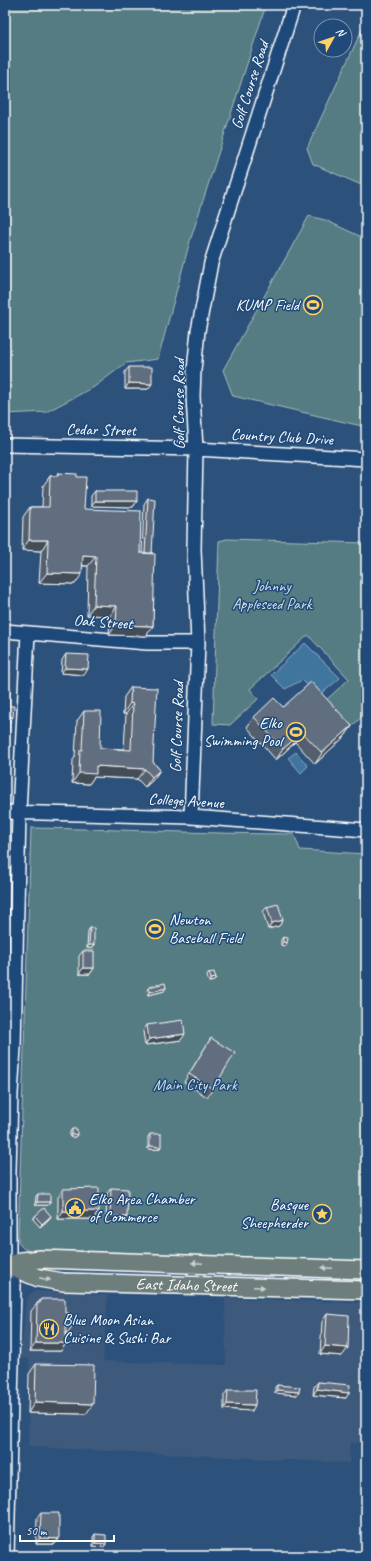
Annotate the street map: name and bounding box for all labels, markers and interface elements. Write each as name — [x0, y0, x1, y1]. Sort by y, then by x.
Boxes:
north arrow — [313, 18, 353, 58]
text: N — [333, 24, 350, 40]
street label: Golf Course Road — [226, 36, 274, 131]
sports icon: KUMP Field — [302, 294, 324, 316]
place label: KUMP Field — [236, 295, 302, 315]
street label: Golf Course Road — [169, 356, 189, 450]
street label: Cedar Street — [66, 419, 138, 441]
street label: Country Club Drive — [230, 424, 335, 450]
park label: Johnny Appleseed Park — [232, 576, 313, 614]
street label: Oak Street — [73, 610, 135, 634]
street label: Golf Course Road — [165, 678, 189, 773]
place label: Elko Swimming Pool — [204, 713, 285, 751]
sports icon: Elko Swimming Pool — [285, 721, 307, 743]
street label: College Avenue — [148, 789, 226, 813]
place label: Newton Baseball Field — [169, 910, 245, 948]
sports icon: Newton Baseball Field — [144, 918, 166, 940]
park label: Main City Park — [153, 1075, 238, 1095]
place label: Elko Area Chamber of Commerce — [89, 1189, 197, 1227]
place label: Basque Sheepherder — [241, 1195, 310, 1233]
public building icon: Elko Area Chamber of Commerce — [64, 1197, 86, 1219]
place icon: Basque Sheepherder — [311, 1203, 333, 1225]
one-way arrow — [191, 1260, 203, 1267]
one-way arrow — [321, 1265, 333, 1272]
street label: East Idaho Street — [136, 1274, 239, 1297]
one-way arrow — [39, 1277, 51, 1283]
one-way arrow — [253, 1284, 266, 1290]
place label: Blue Moon Asian Cuisine & Sushi Bar — [63, 1310, 172, 1348]
restaurant icon: Blue Moon Asian Cuisine & Sushi Bar — [38, 1318, 60, 1340]
scale bar — [20, 1517, 114, 1543]
text: 50 m — [26, 1523, 48, 1539]

